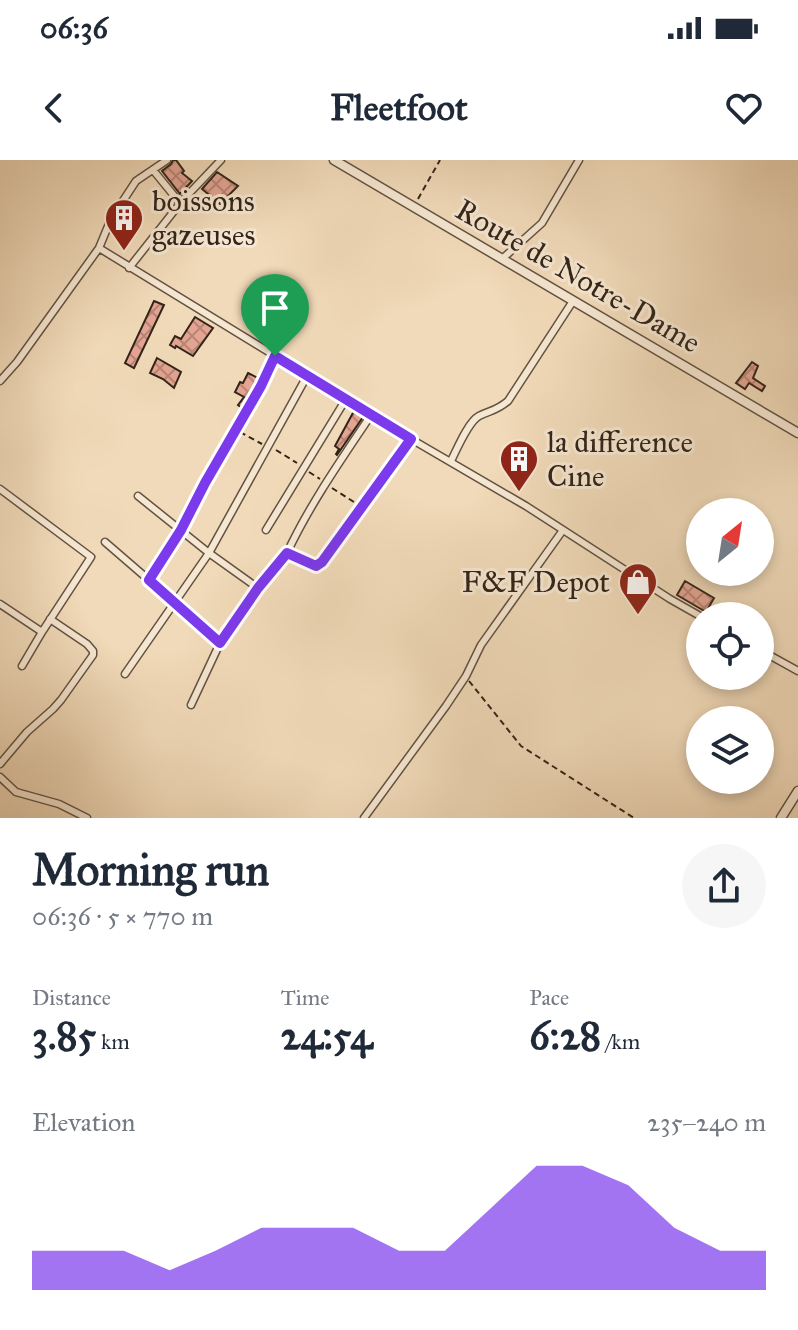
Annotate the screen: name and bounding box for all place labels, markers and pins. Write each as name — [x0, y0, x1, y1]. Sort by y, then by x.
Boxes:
place label: boissons gazeuses — [152, 183, 255, 253]
building icon: boissons gazeuses — [103, 197, 145, 252]
pin — [241, 274, 309, 356]
place label: la difference Cine — [547, 424, 693, 494]
building icon: la difference Cine — [498, 438, 540, 493]
shop icon: F&F Depot — [617, 561, 659, 616]
place label: F&F Depot — [462, 564, 610, 600]

